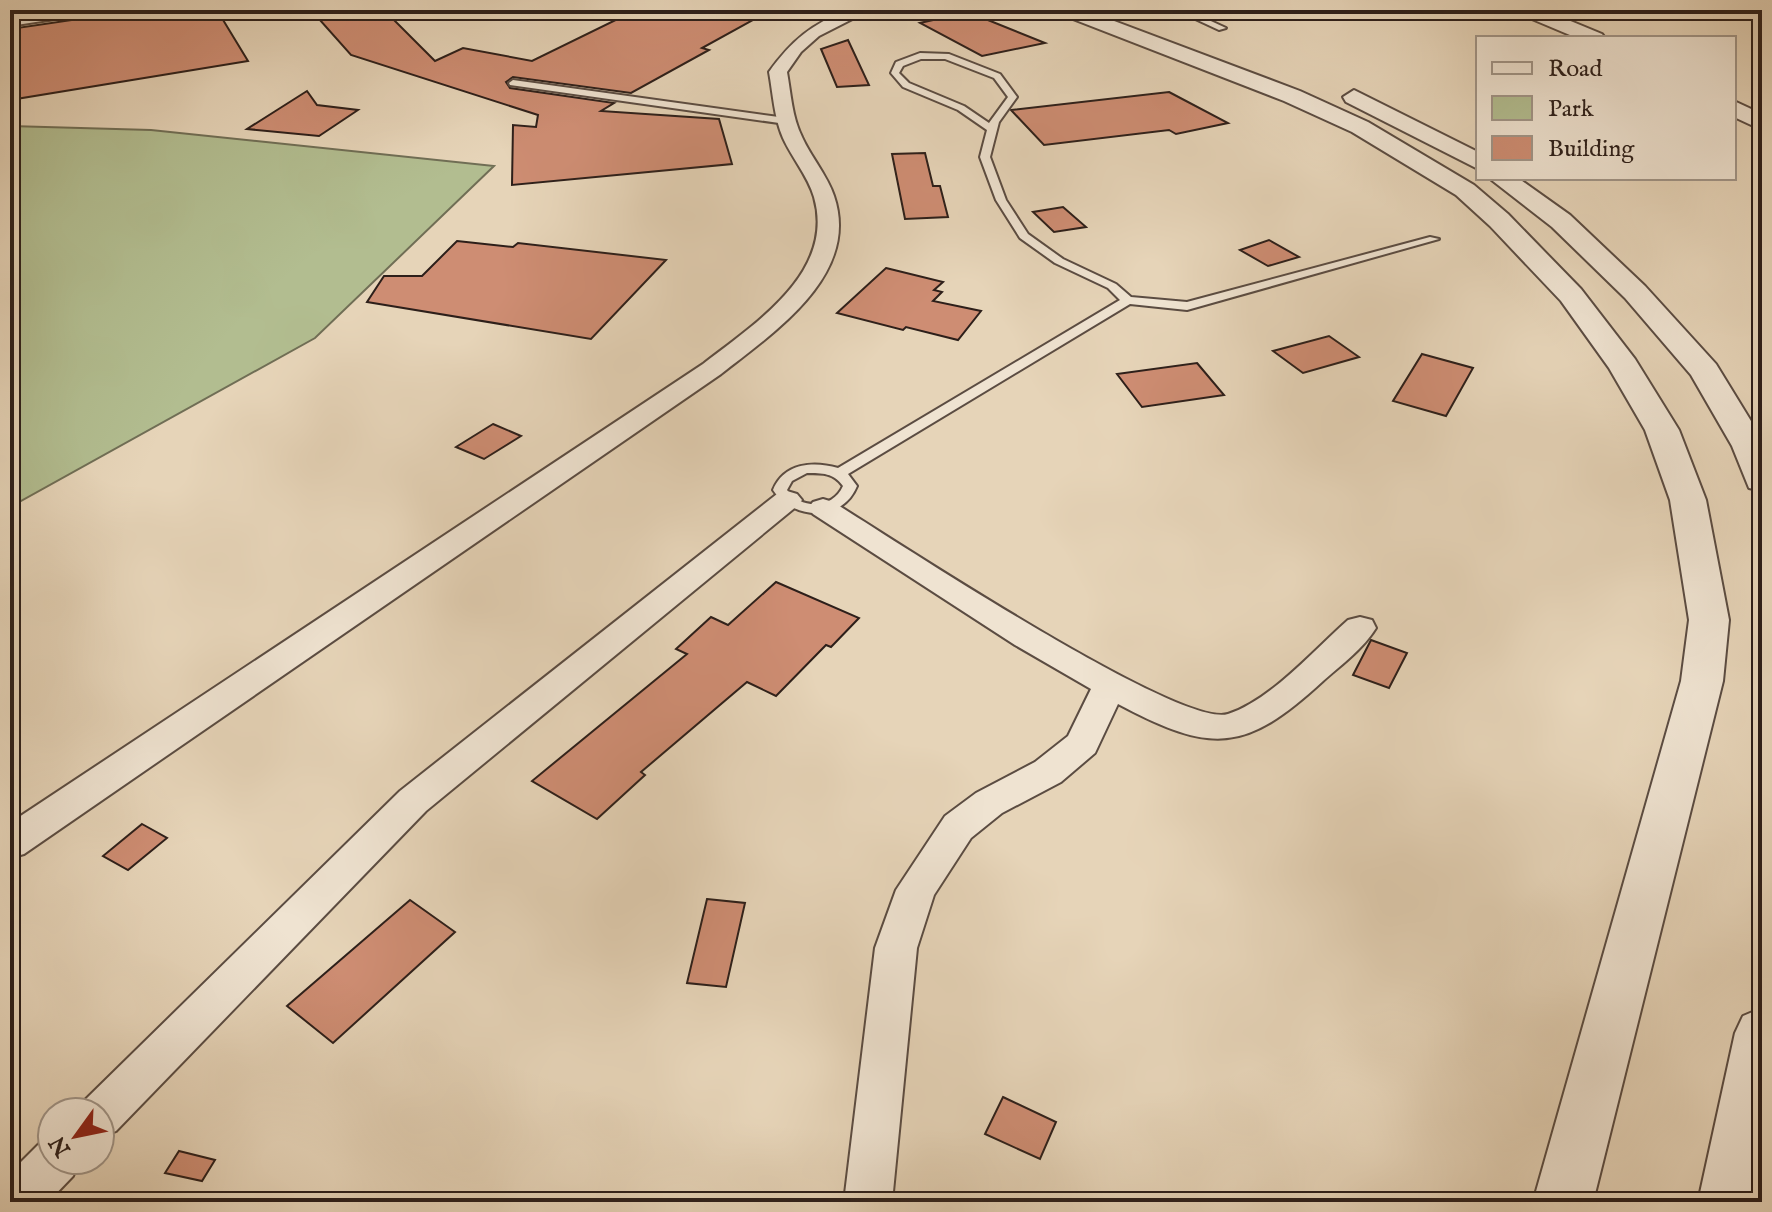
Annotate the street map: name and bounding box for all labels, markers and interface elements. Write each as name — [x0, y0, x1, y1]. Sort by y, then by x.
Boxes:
legend — [1476, 36, 1736, 180]
text: Road — [1548, 54, 1602, 85]
text: Park — [1548, 94, 1594, 125]
text: Building — [1548, 134, 1635, 165]
north arrow — [36, 1096, 116, 1176]
text: N — [44, 1130, 78, 1162]

